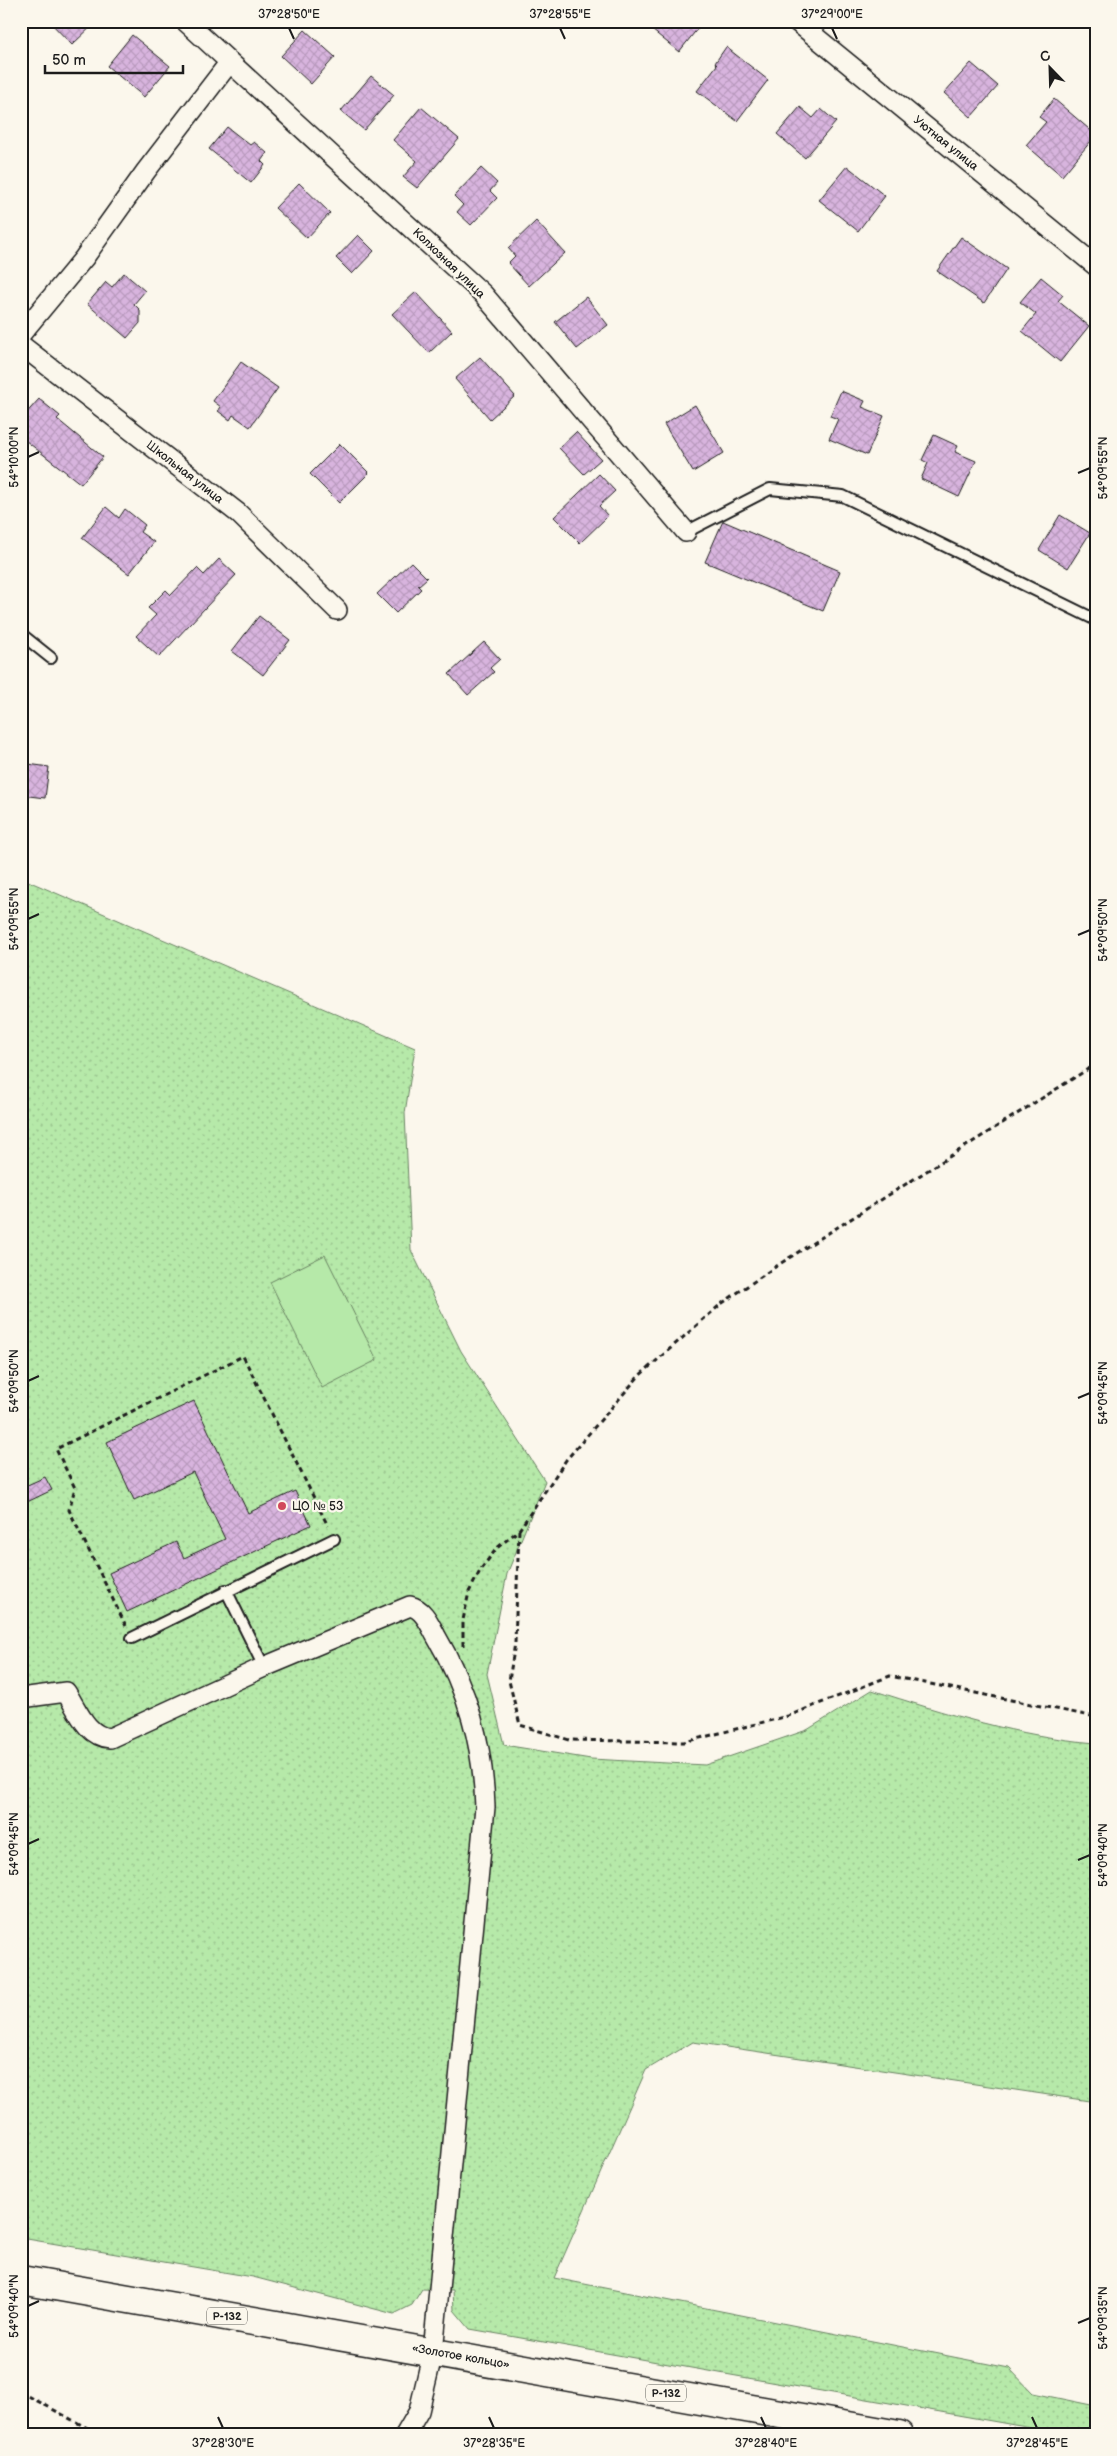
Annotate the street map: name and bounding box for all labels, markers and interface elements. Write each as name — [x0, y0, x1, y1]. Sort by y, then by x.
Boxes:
text: 37°28'50"E — [258, 7, 320, 22]
text: 37°28'55"E — [529, 7, 591, 22]
text: 37°29'00"E — [801, 7, 863, 22]
scale bar — [45, 42, 182, 74]
north arrow — [1024, 42, 1074, 92]
text: С — [1037, 47, 1053, 66]
text: 50 m — [52, 51, 86, 70]
street label: Уютная улица — [910, 113, 981, 174]
street label: Колхозная улица — [409, 225, 488, 302]
text: 54°10'00"N — [7, 426, 22, 488]
text: 54°09'55"N — [1096, 436, 1111, 500]
street label: Школьная улица — [143, 438, 226, 507]
text: 54°09'55"N — [7, 887, 22, 951]
text: 54°09'50"N — [1096, 898, 1111, 962]
text: 54°09'50"N — [7, 1349, 22, 1413]
text: 54°09'45"N — [1096, 1361, 1111, 1425]
place label: ЦО № 53 — [292, 1499, 343, 1514]
marker: ЦО № 53 — [276, 1500, 288, 1512]
text: 54°09'45"N — [7, 1812, 22, 1876]
text: 54°09'40"N — [1096, 1823, 1111, 1887]
text: 54°09'40"N — [7, 2274, 22, 2338]
text: 54°09'35"N — [1096, 2286, 1111, 2350]
road number: Р-132 — [207, 2308, 247, 2324]
street label: «Золотое кольцо» — [411, 2341, 511, 2373]
road number: Р-132 — [646, 2384, 686, 2402]
text: 37°28'30"E — [192, 2436, 254, 2451]
text: 37°28'35"E — [463, 2436, 525, 2451]
text: 37°28'40"E — [735, 2436, 797, 2451]
text: 37°28'45"E — [1006, 2436, 1068, 2451]

